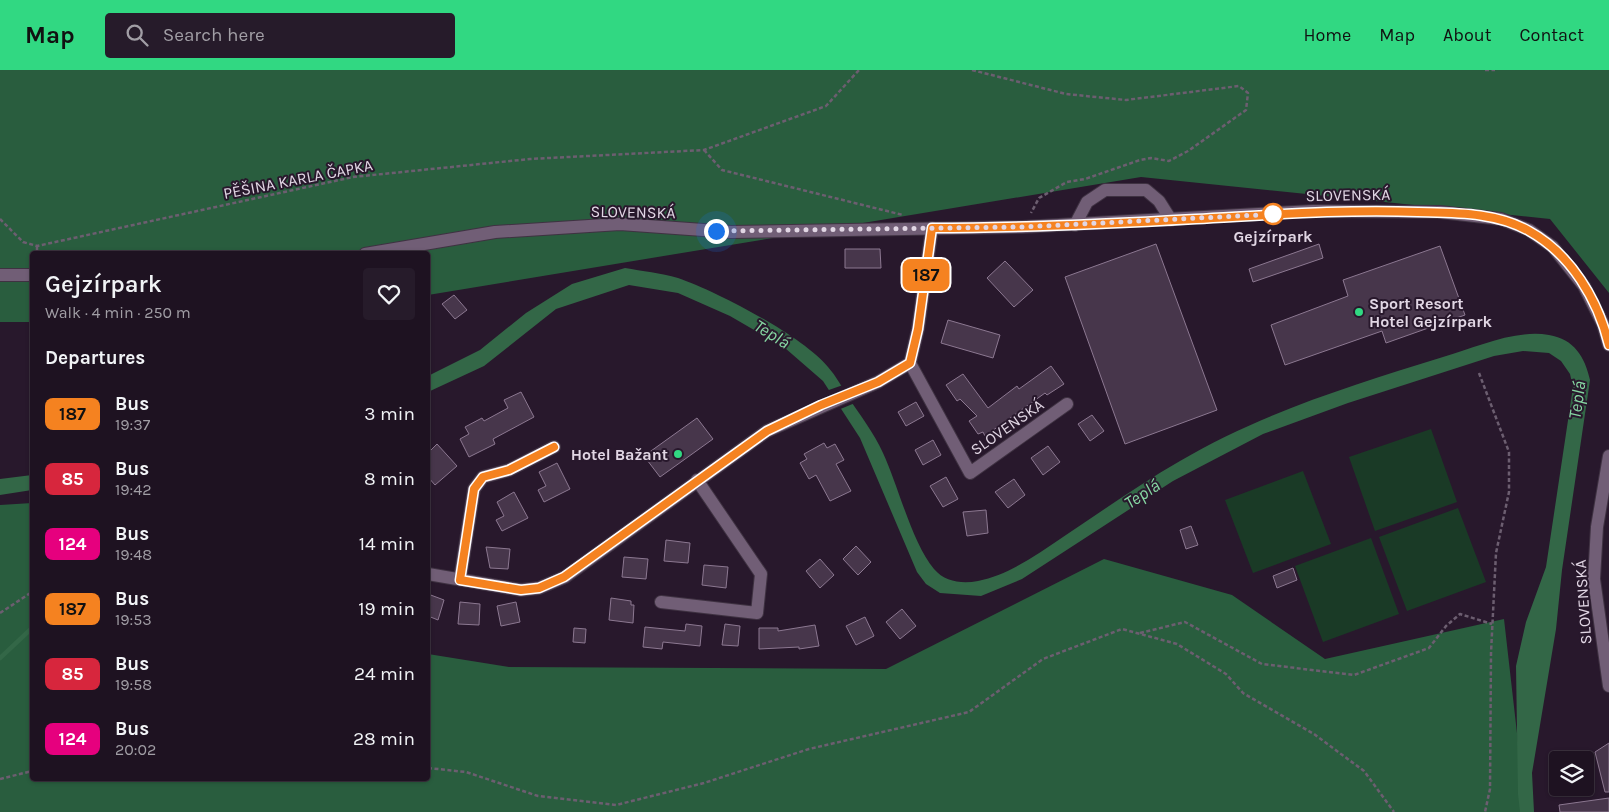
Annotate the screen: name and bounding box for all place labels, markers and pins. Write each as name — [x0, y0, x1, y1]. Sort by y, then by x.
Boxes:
marker: Gejzírpark — [1262, 203, 1284, 225]
place label: Gejzírpark — [1234, 227, 1313, 246]
place label: Sport Resort Hotel Gejzírpark — [1369, 294, 1493, 331]
marker: Sport Resort Hotel Gejzírpark — [1353, 306, 1365, 318]
place label: Hotel Bažant — [571, 445, 668, 464]
marker: Hotel Bažant — [672, 448, 684, 460]

